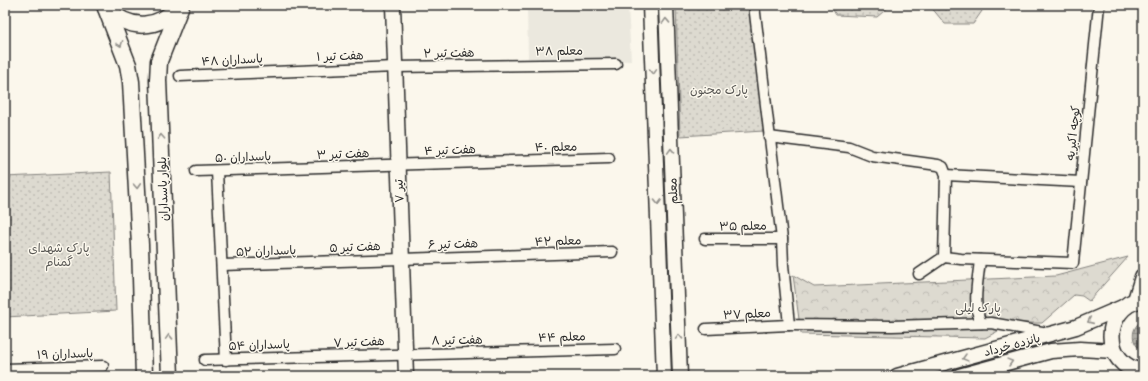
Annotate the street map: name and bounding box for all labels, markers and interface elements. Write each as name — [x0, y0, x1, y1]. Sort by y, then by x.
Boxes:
one-way arrow — [662, 18, 671, 24]
one-way arrow — [115, 41, 123, 48]
street label: معلم ۳۸ — [535, 44, 583, 60]
street label: هفت تیر ۲ — [423, 46, 475, 61]
street label: هفت تیر ۱ — [316, 48, 364, 65]
street label: پاسداران ۴۸ — [201, 51, 263, 70]
one-way arrow — [649, 69, 657, 75]
park label: پارک مجنون — [690, 83, 748, 98]
street label: کوچه اکبریه — [1063, 105, 1084, 161]
one-way arrow — [156, 134, 165, 140]
street label: معلم ۴۰ — [535, 140, 577, 156]
street label: هفت تیر ۴ — [424, 142, 476, 159]
street label: هفت تیر ۳ — [316, 146, 370, 163]
one-way arrow — [667, 148, 676, 154]
street label: پاسداران ۵۰ — [215, 149, 271, 166]
street label: بلوار پاسداران — [155, 156, 172, 221]
street label: ۷ تیر — [392, 178, 407, 203]
street label: معلم — [666, 178, 682, 204]
one-way arrow — [132, 183, 141, 189]
one-way arrow — [653, 199, 662, 205]
street label: معلم ۳۵ — [719, 219, 767, 235]
street label: معلم ۴۲ — [534, 233, 582, 251]
street label: هفت تیر ۶ — [428, 236, 479, 253]
street label: هفت تیر ۵ — [329, 239, 381, 256]
park label: پارک شهدای گمنام — [29, 241, 89, 271]
street label: پاسداران ۵۲ — [236, 243, 296, 260]
park label: پارک لیلی — [955, 301, 1001, 316]
street label: معلم ۳۷ — [723, 306, 771, 324]
one-way arrow — [1086, 317, 1093, 325]
street label: معلم ۴۴ — [538, 329, 586, 347]
street label: پانزده خرداد — [982, 331, 1042, 360]
street label: هفت تیر ۸ — [431, 333, 483, 348]
one-way arrow — [164, 334, 173, 340]
street label: هفت تیر ۷ — [333, 334, 385, 351]
one-way arrow — [674, 334, 683, 340]
street label: پاسداران ۵۴ — [228, 337, 290, 354]
street label: پاسداران ۱۹ — [37, 346, 93, 363]
one-way arrow — [962, 353, 968, 361]
one-way arrow — [1007, 358, 1014, 367]

